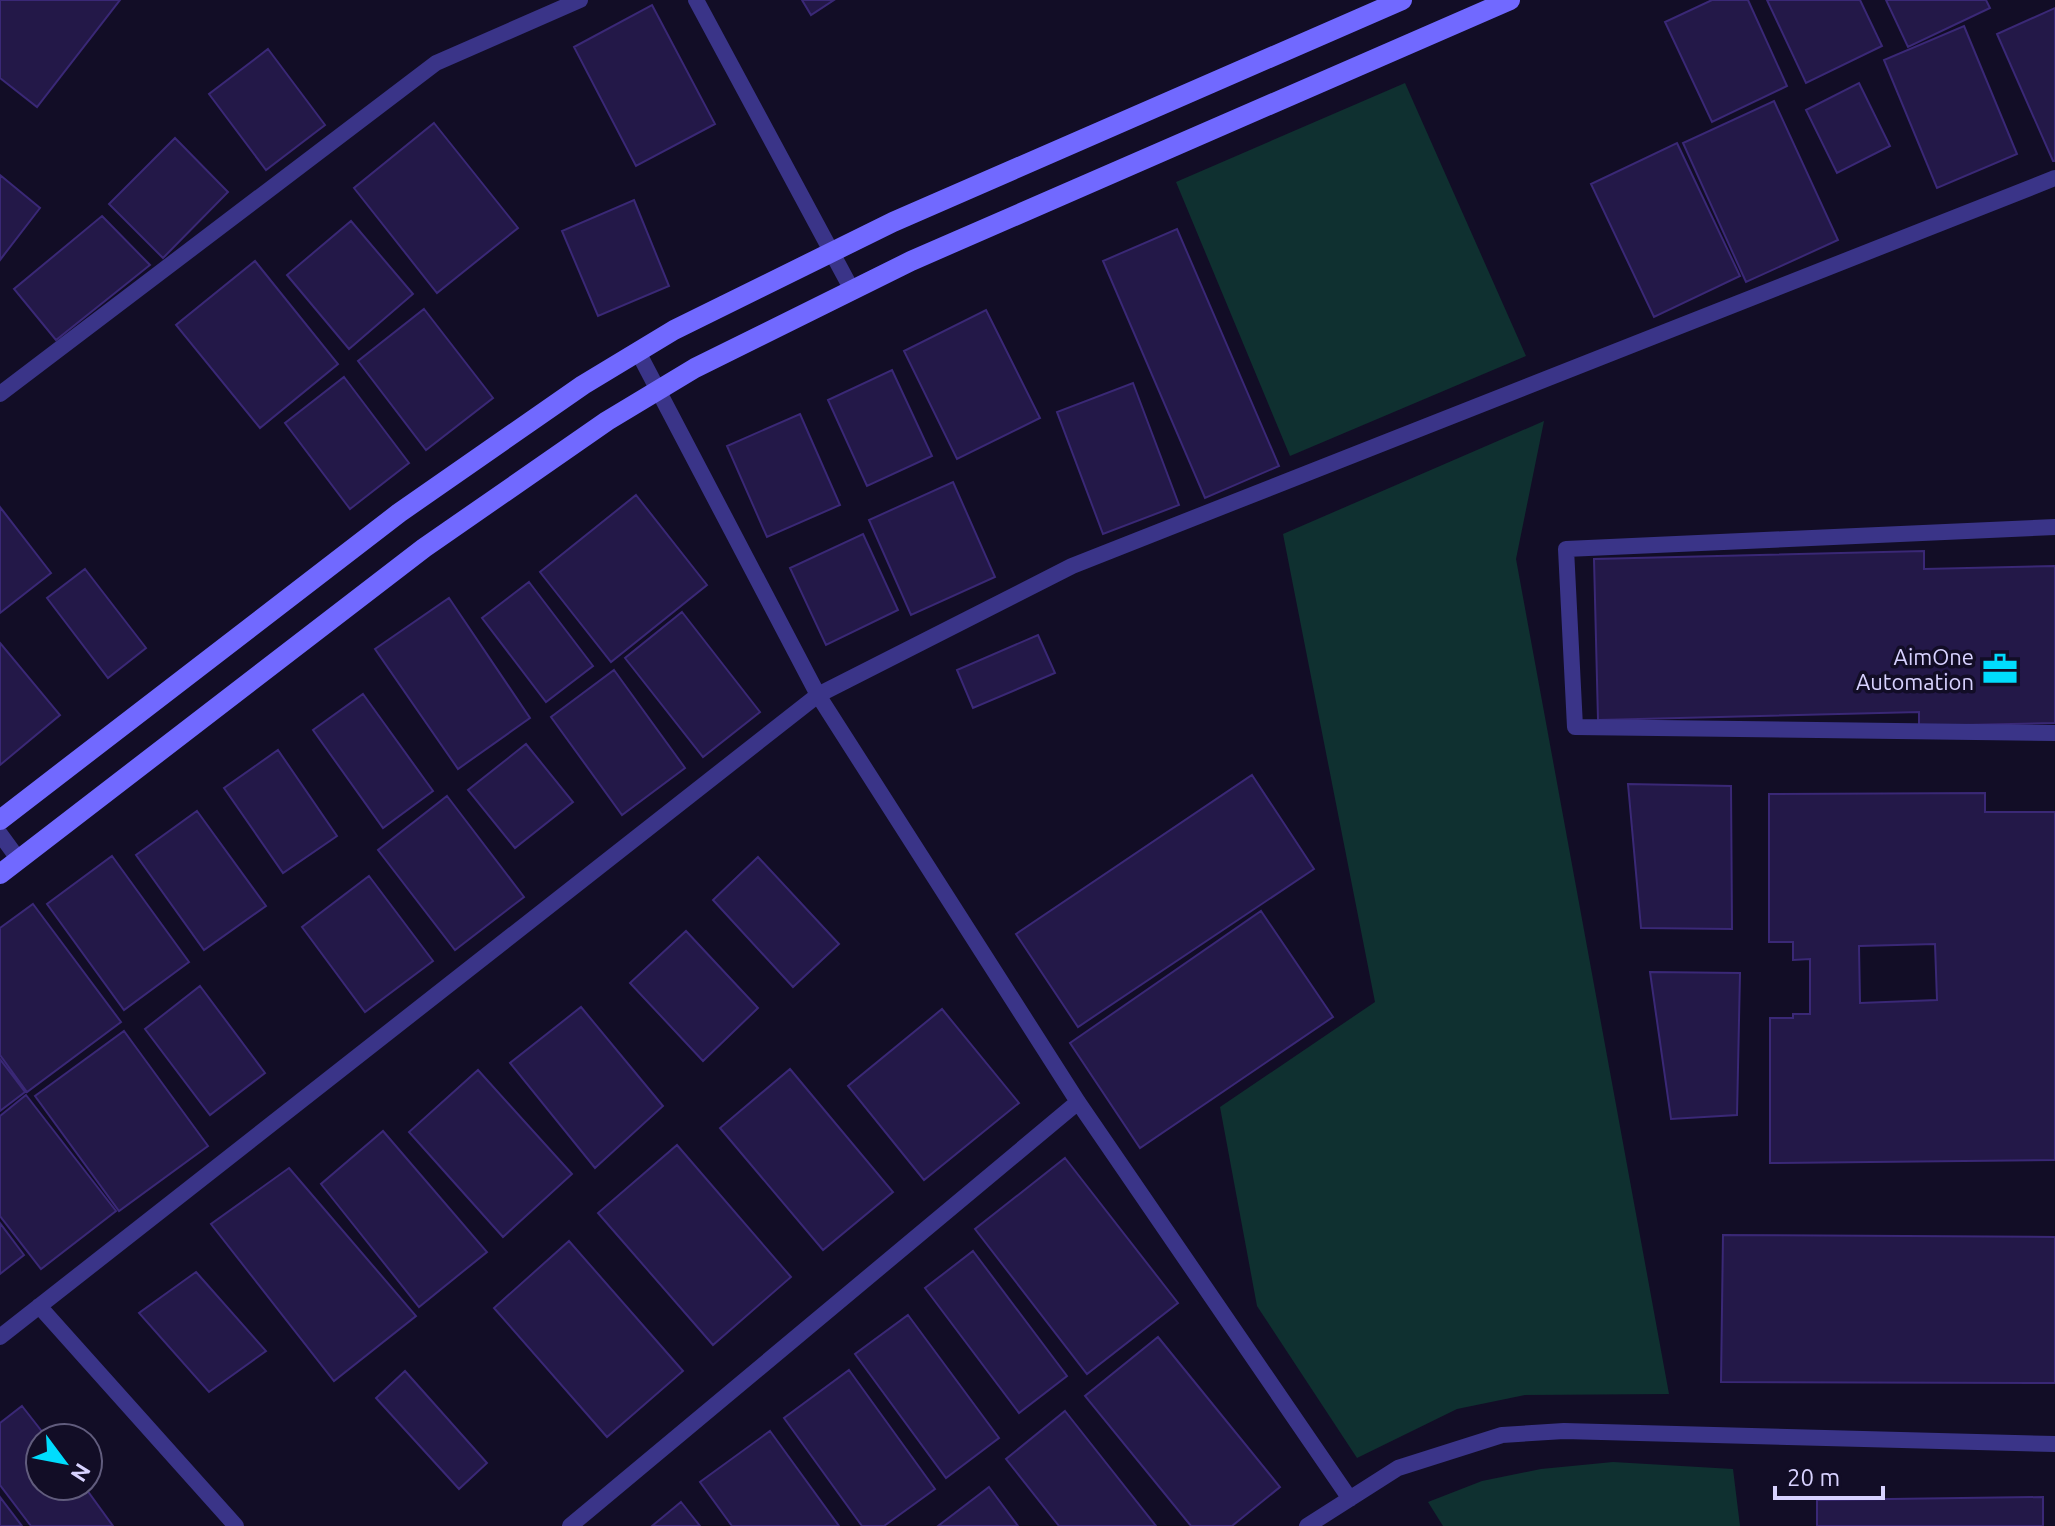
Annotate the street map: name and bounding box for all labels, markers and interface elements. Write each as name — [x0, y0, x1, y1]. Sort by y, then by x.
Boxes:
place label: AimOne Automation — [1856, 644, 1974, 694]
office icon: AimOne Automation — [1981, 650, 2019, 688]
north arrow — [24, 1422, 104, 1502]
scale bar — [1775, 1450, 1883, 1500]
text: N — [66, 1459, 96, 1486]
text: 20 m — [1787, 1464, 1840, 1491]

